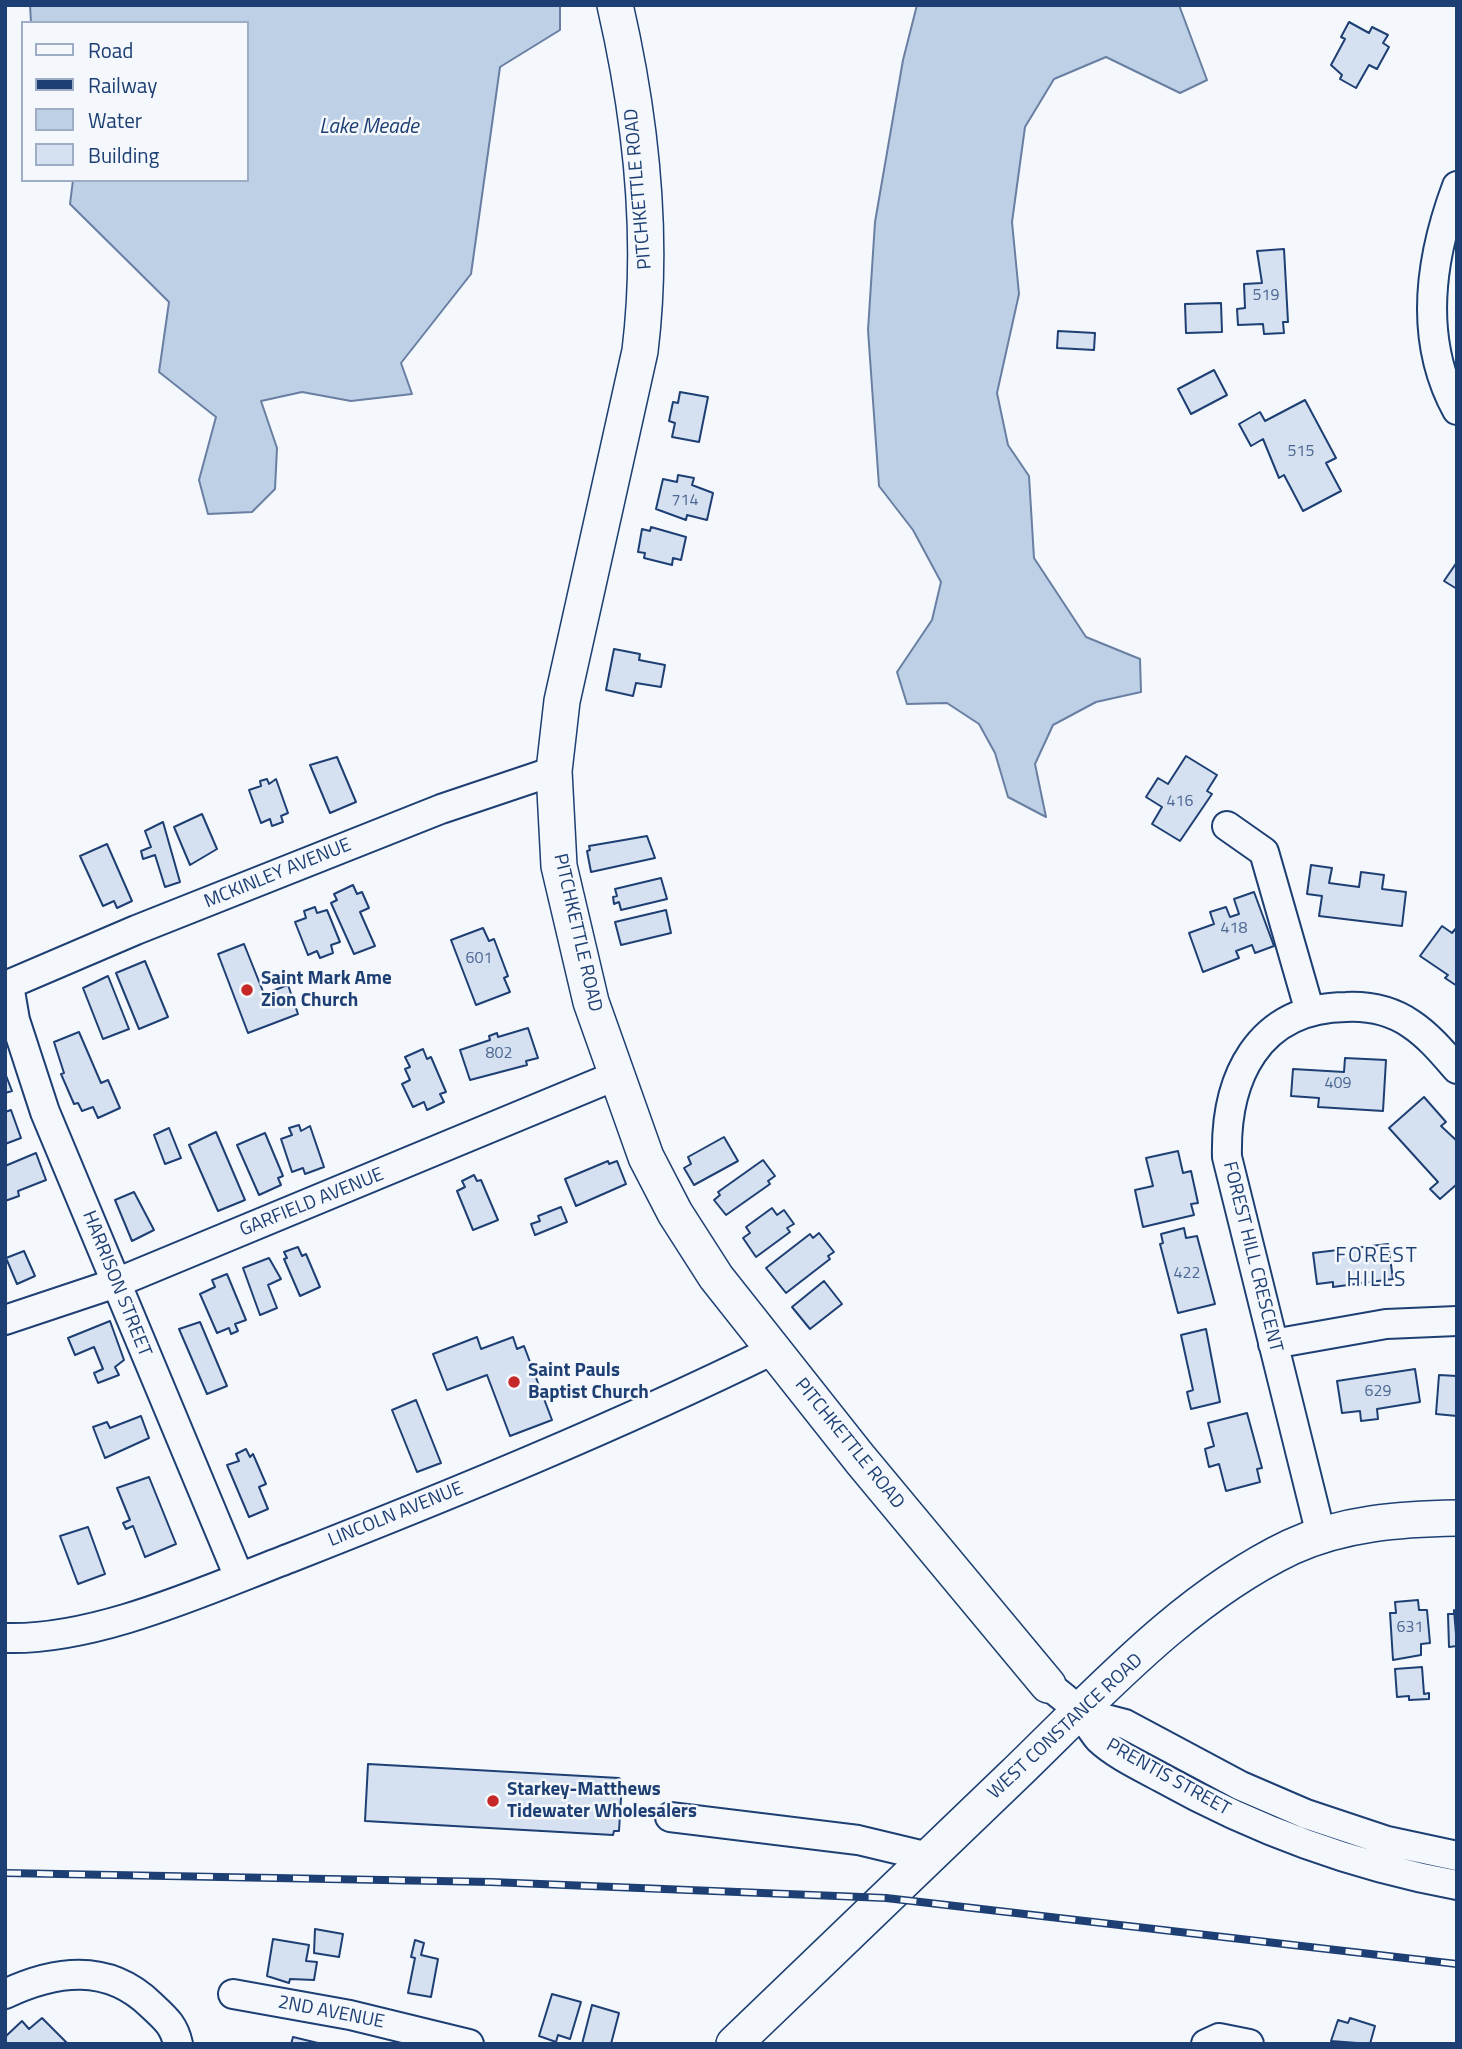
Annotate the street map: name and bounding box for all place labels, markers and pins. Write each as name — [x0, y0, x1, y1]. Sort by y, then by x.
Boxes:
place label: Saint Mark Ame Zion Church — [261, 968, 392, 1012]
marker: Saint Mark Ame Zion Church — [239, 982, 255, 998]
place label: Saint Pauls Baptist Church — [528, 1360, 649, 1404]
marker: Saint Pauls Baptist Church — [506, 1374, 522, 1390]
place label: Starkey-Matthews Tidewater Wholesalers — [507, 1779, 697, 1823]
marker: Starkey-Matthews Tidewater Wholesalers — [485, 1793, 501, 1809]

